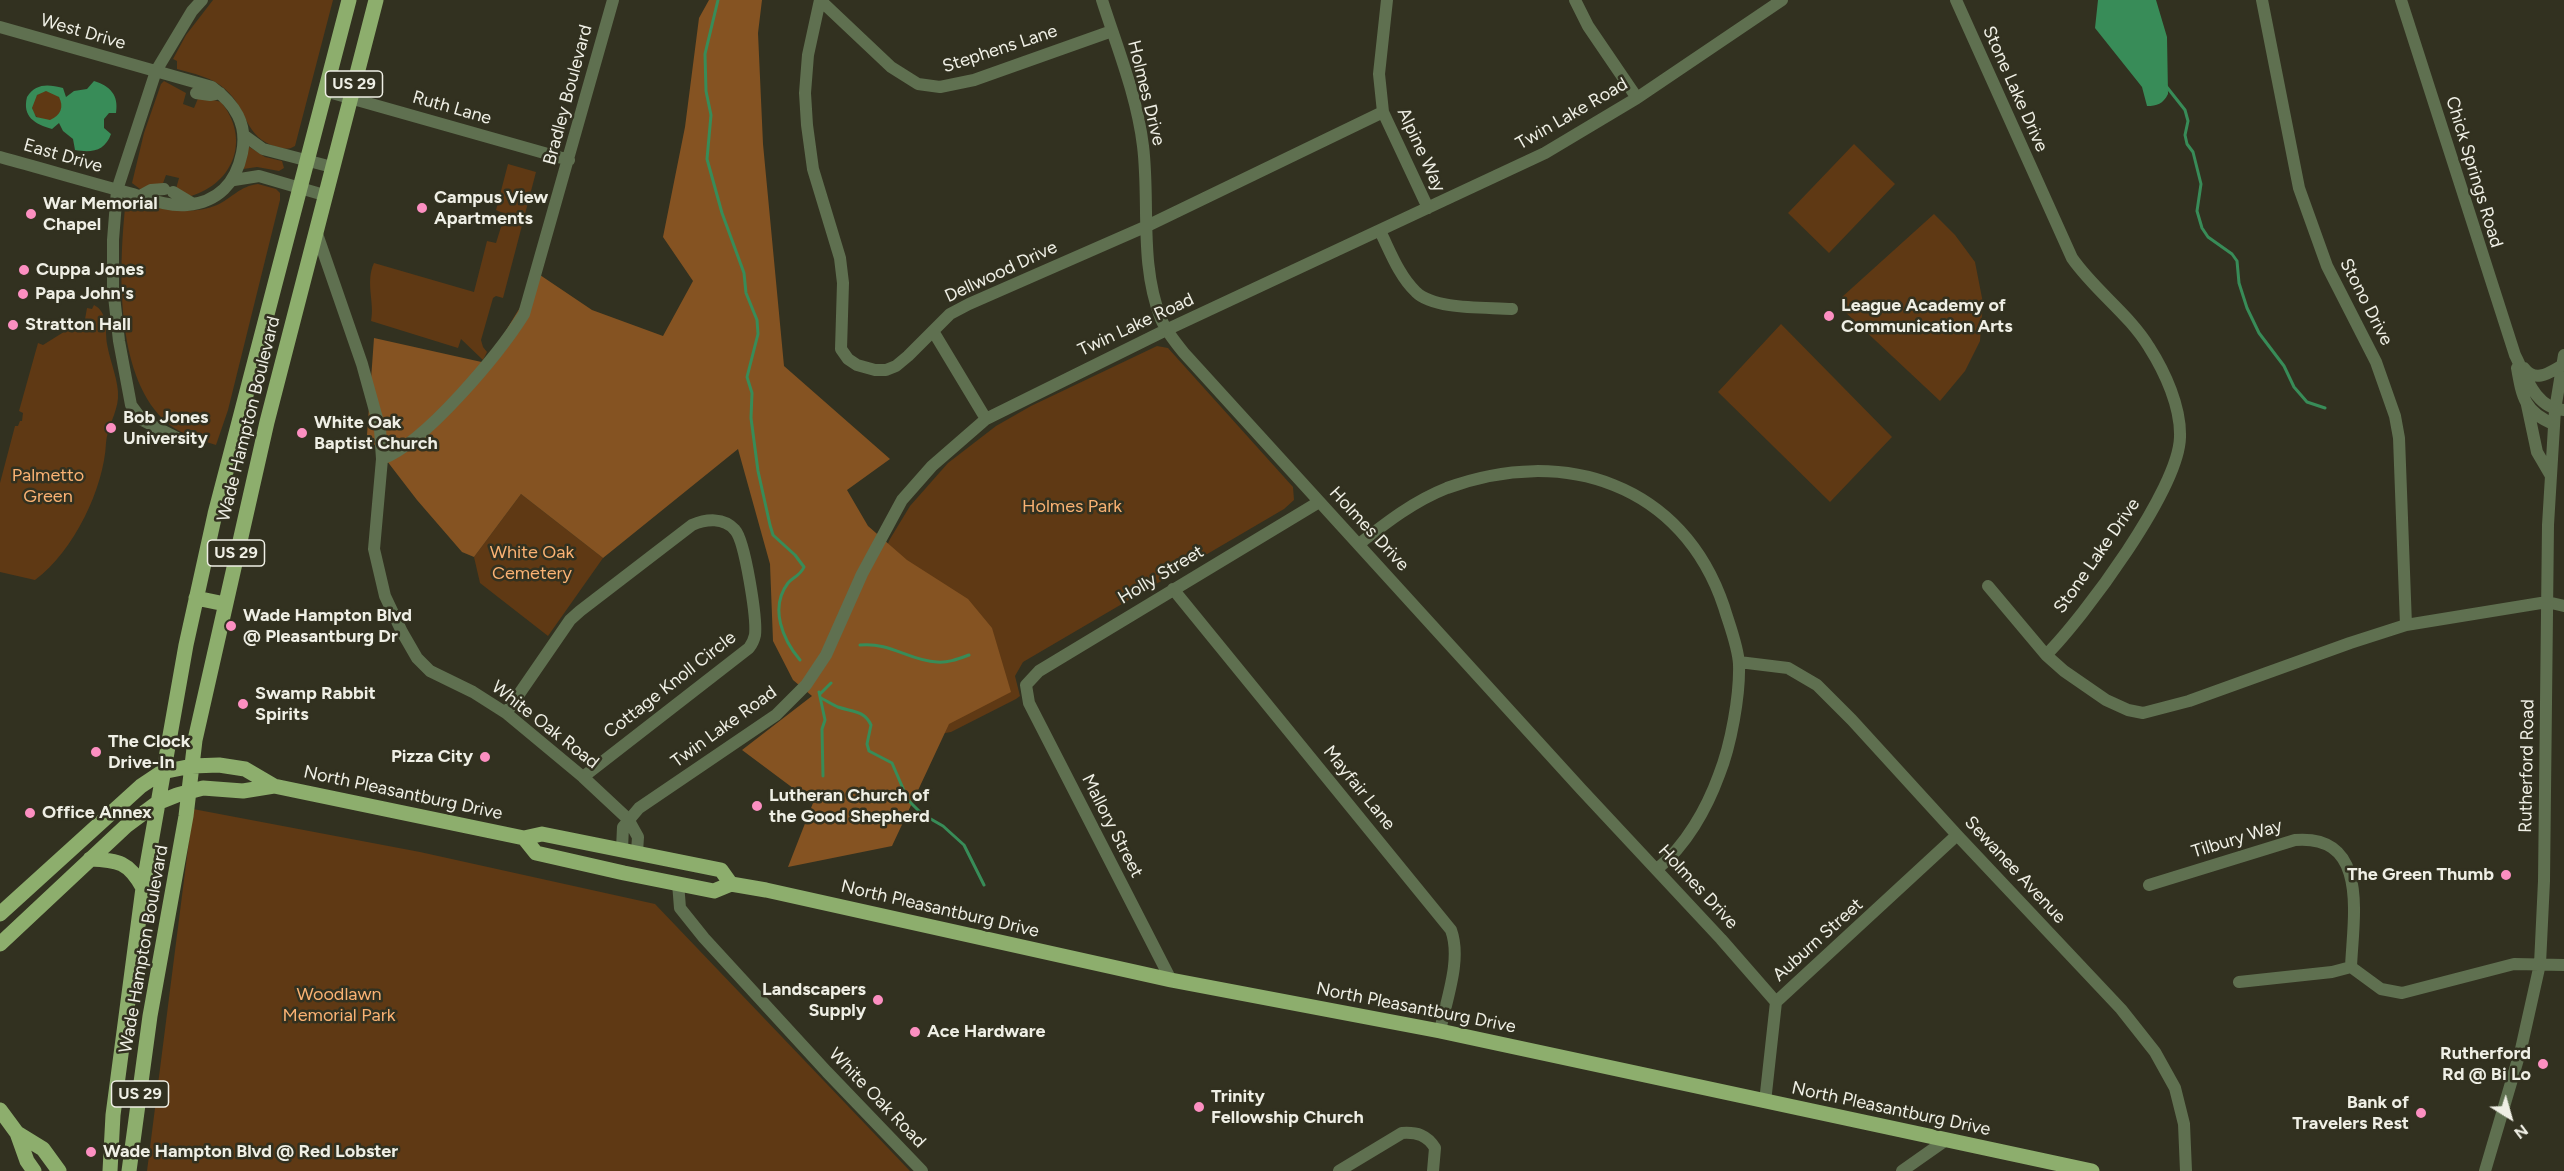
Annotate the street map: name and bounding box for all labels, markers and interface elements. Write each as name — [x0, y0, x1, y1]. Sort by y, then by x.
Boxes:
street label: West Drive — [38, 10, 128, 54]
street label: Stephens Lane — [940, 20, 1060, 78]
street label: Bradley Boulevard — [539, 23, 597, 167]
street label: Stone Lake Drive — [1978, 23, 2052, 155]
street label: Holmes Drive — [1123, 38, 1169, 148]
road number: US 29 — [326, 71, 382, 97]
street label: Twin Lake Road — [1512, 73, 1632, 155]
street label: Ruth Lane — [410, 86, 494, 130]
street label: Chick Springs Road — [2441, 94, 2507, 250]
street label: Alpine Way — [1392, 104, 1450, 196]
street label: East Drive — [21, 134, 105, 178]
place label: Campus View Apartments — [434, 187, 548, 230]
place label: War Memorial Chapel — [43, 193, 158, 236]
marker: Campus View Apartments — [415, 201, 429, 215]
marker: War Memorial Chapel — [24, 207, 38, 221]
street label: Dellwood Drive — [941, 237, 1061, 307]
street label: Stono Drive — [2335, 255, 2397, 349]
place label: Cuppa Jones — [36, 259, 144, 281]
marker: Cuppa Jones — [17, 263, 31, 277]
place label: Papa John's — [35, 283, 134, 305]
marker: Papa John's — [16, 287, 30, 301]
street label: Twin Lake Road — [1075, 289, 1197, 361]
place label: League Academy of Communication Arts — [1841, 295, 2013, 338]
marker: League Academy of Communication Arts — [1822, 309, 1836, 323]
place label: Stratton Hall — [25, 314, 131, 336]
street label: Wade Hampton Boulevard — [213, 314, 285, 524]
marker: Stratton Hall — [6, 318, 20, 332]
place label: Bob Jones University — [123, 407, 208, 450]
place label: White Oak Baptist Church — [314, 412, 438, 454]
marker: Bob Jones University — [104, 421, 118, 435]
marker: White Oak Baptist Church — [295, 426, 309, 440]
park label: Palmetto Green — [12, 465, 84, 508]
street label: Holmes Drive — [1324, 482, 1414, 576]
street label: Stone Lake Drive — [2049, 494, 2145, 618]
park label: Holmes Park — [1022, 496, 1122, 518]
road number: US 29 — [208, 540, 264, 566]
street label: Holly Street — [1114, 541, 1208, 609]
park label: White Oak Cemetery — [490, 542, 574, 584]
place label: Wade Hampton Blvd @ Pleasantburg Dr — [243, 605, 412, 648]
marker: Wade Hampton Blvd @ Pleasantburg Dr — [224, 619, 238, 633]
street label: Cottage Knoll Circle — [600, 627, 740, 743]
street label: White Oak Road — [487, 676, 603, 774]
street label: Twin Lake Road — [667, 681, 781, 773]
place label: Swamp Rabbit Spirits — [255, 683, 376, 726]
marker: Swamp Rabbit Spirits — [236, 697, 250, 711]
street label: Rutherford Road — [2515, 699, 2539, 833]
place label: The Clock Drive-In — [108, 731, 190, 774]
street label: Mayfair Lane — [1318, 741, 1400, 835]
marker: The Clock Drive-In — [89, 745, 103, 759]
place label: Pizza City — [391, 746, 473, 768]
marker: Pizza City — [478, 750, 492, 764]
street label: North Pleasantburg Drive — [302, 761, 504, 825]
street label: Mallory Street — [1077, 771, 1147, 881]
place label: Lutheran Church of the Good Shepherd — [769, 785, 930, 828]
marker: Lutheran Church of the Good Shepherd — [750, 799, 764, 813]
place label: Office Annex — [42, 802, 152, 824]
marker: Office Annex — [23, 806, 37, 820]
street label: Sewanee Avenue — [1960, 812, 2070, 928]
street label: Tilbury Way — [2189, 815, 2285, 863]
street label: Holmes Drive — [1653, 840, 1743, 934]
street label: Wade Hampton Boulevard — [115, 843, 173, 1055]
place label: The Green Thumb — [2347, 864, 2494, 886]
marker: The Green Thumb — [2499, 868, 2513, 882]
street label: North Pleasantburg Drive — [839, 876, 1041, 942]
street label: Auburn Street — [1768, 894, 1868, 986]
street label: North Pleasantburg Drive — [1314, 978, 1518, 1038]
place label: Landscapers Supply — [762, 979, 866, 1022]
park label: Woodlawn Memorial Park — [283, 984, 395, 1026]
marker: Landscapers Supply — [871, 993, 885, 1007]
place label: Ace Hardware — [927, 1021, 1045, 1043]
marker: Ace Hardware — [908, 1025, 922, 1039]
place label: Rutherford Rd @ Bi Lo — [2440, 1043, 2531, 1086]
street label: White Oak Road — [824, 1044, 930, 1152]
marker: Rutherford Rd @ Bi Lo — [2536, 1057, 2550, 1071]
street label: North Pleasantburg Drive — [1790, 1077, 1992, 1141]
road number: US 29 — [112, 1081, 168, 1107]
place label: Trinity Fellowship Church — [1211, 1086, 1364, 1128]
north arrow — [2480, 1087, 2540, 1147]
place label: Bank of Travelers Rest — [2292, 1092, 2409, 1134]
marker: Trinity Fellowship Church — [1192, 1100, 1206, 1114]
marker: Bank of Travelers Rest — [2414, 1106, 2428, 1120]
text: N — [2510, 1120, 2532, 1143]
place label: Wade Hampton Blvd @ Red Lobster — [103, 1141, 398, 1163]
marker: Wade Hampton Blvd @ Red Lobster — [84, 1145, 98, 1159]

